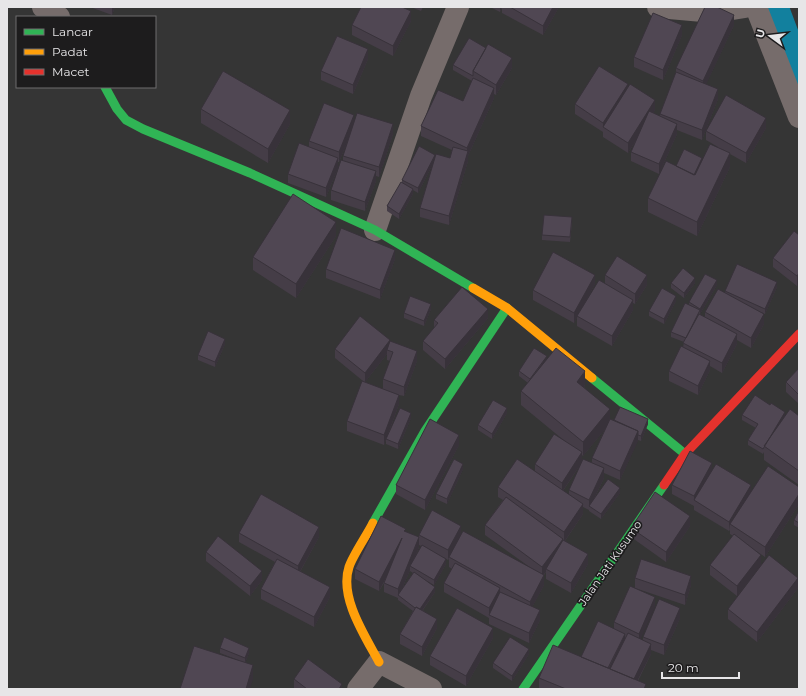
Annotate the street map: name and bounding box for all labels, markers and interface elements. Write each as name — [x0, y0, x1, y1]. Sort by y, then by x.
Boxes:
legend — [16, 16, 156, 88]
north arrow — [750, 16, 790, 56]
text: Lancar — [52, 24, 93, 39]
text: U — [752, 27, 768, 39]
text: Padat — [52, 44, 88, 59]
text: Macet — [52, 64, 89, 79]
street label: Jalan Jati Kusumo — [575, 518, 645, 609]
scale bar — [662, 654, 739, 680]
text: 20 m — [668, 660, 699, 675]

